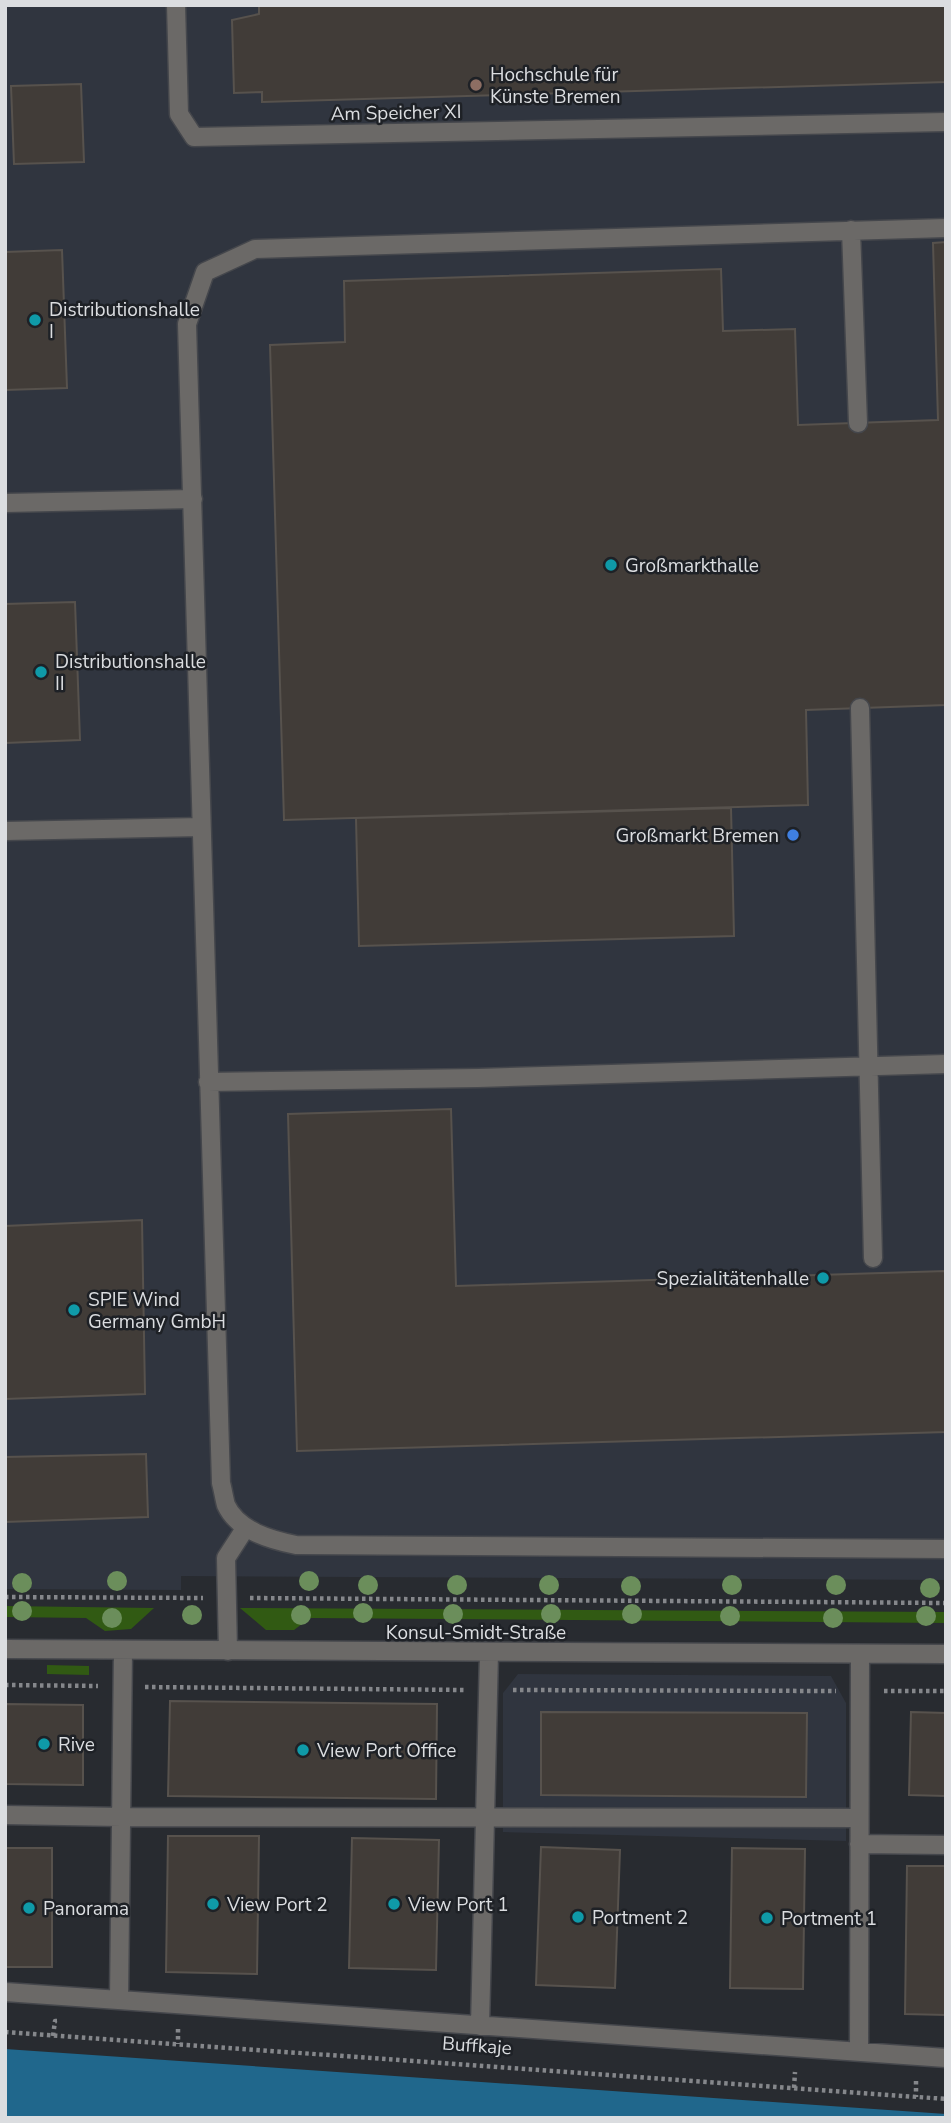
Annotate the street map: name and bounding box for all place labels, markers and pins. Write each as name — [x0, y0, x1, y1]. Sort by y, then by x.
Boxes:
place label: Hochschule für Künste Bremen — [490, 62, 621, 110]
marker: Hochschule für Künste Bremen — [468, 77, 484, 93]
place label: Distributionshalle I — [49, 297, 200, 345]
marker: Distributionshalle I — [27, 312, 43, 328]
place label: Großmarkthalle — [625, 553, 759, 579]
marker: Großmarkthalle — [603, 557, 619, 573]
place label: Distributionshalle II — [55, 649, 206, 697]
marker: Distributionshalle II — [33, 664, 49, 680]
place label: Großmarkt Bremen — [616, 823, 779, 849]
marker: Großmarkt Bremen — [785, 827, 801, 843]
place label: Spezialitätenhalle — [657, 1266, 809, 1292]
marker: Spezialitätenhalle — [815, 1270, 831, 1286]
place label: SPIE Wind Germany GmbH — [88, 1287, 226, 1335]
marker: SPIE Wind Germany GmbH — [66, 1302, 82, 1318]
place label: Rive — [58, 1732, 95, 1758]
marker: Rive — [36, 1736, 52, 1752]
place label: View Port Office — [316, 1738, 456, 1764]
marker: View Port Office — [295, 1742, 311, 1758]
place label: View Port 2 — [226, 1892, 328, 1918]
place label: View Port 1 — [407, 1892, 509, 1918]
place label: Panorama — [43, 1896, 129, 1922]
marker: View Port 2 — [205, 1896, 221, 1912]
marker: View Port 1 — [386, 1896, 402, 1912]
marker: Panorama — [21, 1900, 37, 1916]
place label: Portment 2 — [592, 1905, 688, 1931]
place label: Portment 1 — [781, 1906, 877, 1932]
marker: Portment 2 — [570, 1909, 586, 1925]
marker: Portment 1 — [759, 1910, 775, 1926]

